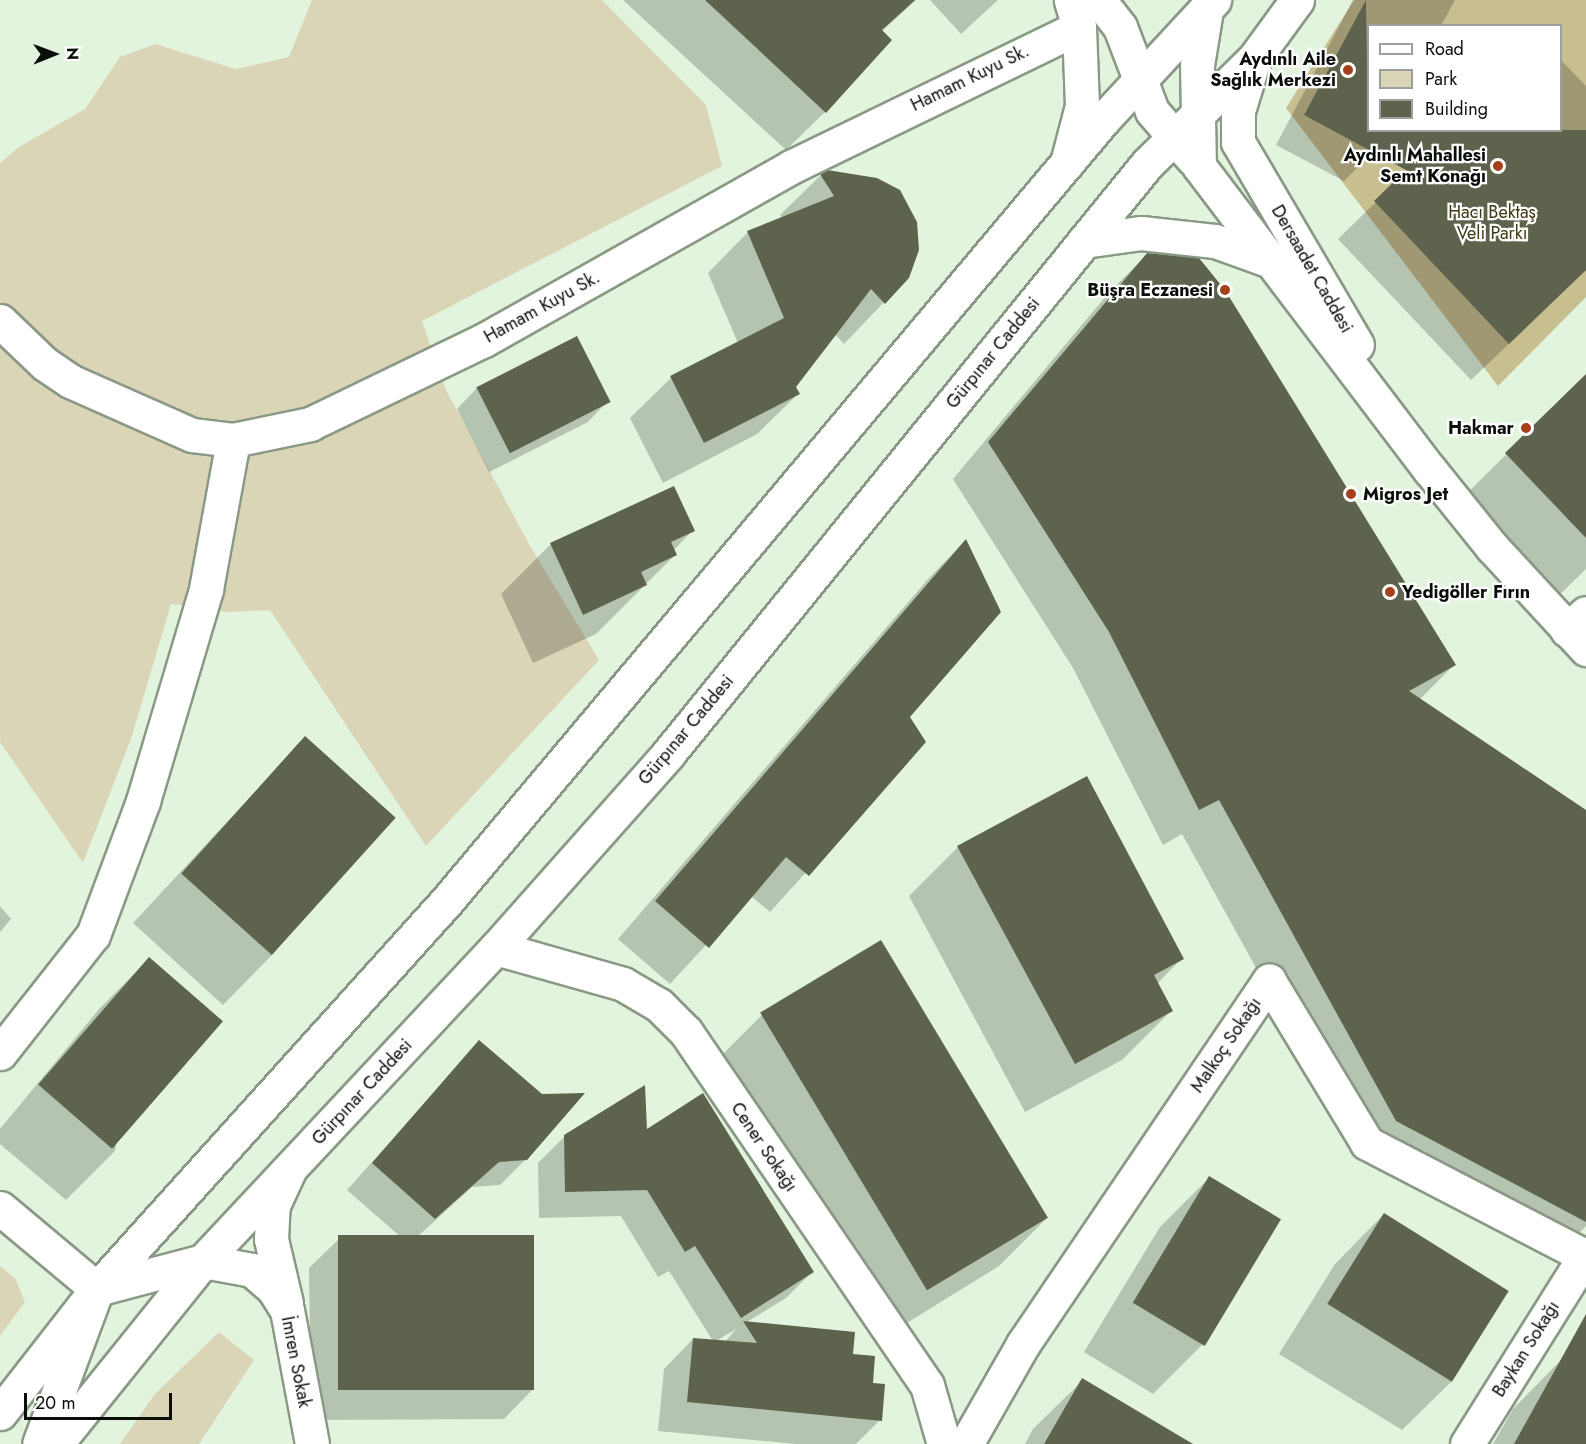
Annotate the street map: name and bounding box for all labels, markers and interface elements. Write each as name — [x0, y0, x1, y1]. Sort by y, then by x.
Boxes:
north arrow — [24, 24, 84, 84]
legend — [1367, 24, 1562, 132]
text: Road — [1425, 36, 1464, 62]
street label: Hamam Kuyu Sk. — [907, 40, 1033, 116]
text: N — [61, 47, 84, 60]
place label: Aydınlı Aile Sağlık Merkezi — [1210, 49, 1336, 92]
marker: Aydınlı Aile Sağlık Merkezi — [1341, 63, 1355, 77]
text: Park — [1425, 66, 1457, 92]
text: Building — [1425, 96, 1488, 122]
place label: Aydınlı Mahallesi Semt Konağı — [1344, 145, 1486, 188]
marker: Aydınlı Mahallesi Semt Konağı — [1491, 159, 1505, 173]
street label: Dersaadet Caddesi — [1267, 201, 1357, 337]
park label: Hacı Bektaş Veli Parkı — [1448, 202, 1536, 244]
street label: Hamam Kuyu Sk. — [480, 266, 604, 348]
place label: Büşra Eczanesi — [1087, 279, 1213, 301]
marker: Büşra Eczanesi — [1218, 283, 1232, 297]
street label: Gürpınar Caddesi — [942, 293, 1044, 413]
place label: Hakmar — [1448, 417, 1514, 439]
marker: Hakmar — [1519, 421, 1533, 435]
place label: Migros Jet — [1363, 483, 1448, 505]
marker: Migros Jet — [1344, 487, 1358, 501]
place label: Yedigöller Fırın — [1402, 581, 1530, 603]
marker: Yedigöller Fırın — [1383, 585, 1397, 599]
street label: Gürpınar Caddesi — [634, 671, 738, 789]
street label: Malkoç Sokağı — [1186, 993, 1266, 1097]
street label: Gürpınar Caddesi — [307, 1035, 417, 1149]
street label: Cener Sokağı — [726, 1098, 802, 1196]
street label: Baykan Sokağı — [1488, 1297, 1564, 1401]
street label: İmren Sokak — [277, 1314, 315, 1410]
scale bar — [27, 1381, 176, 1419]
text: 20 m — [35, 1390, 75, 1416]

